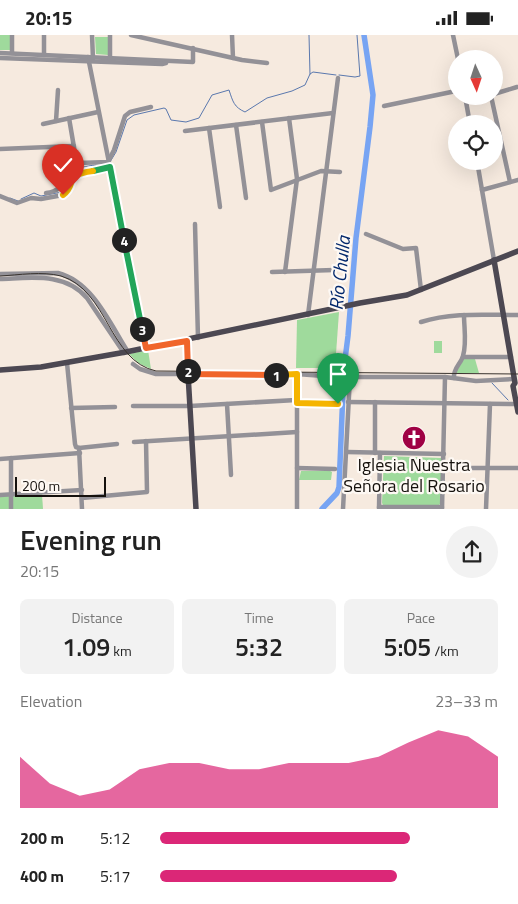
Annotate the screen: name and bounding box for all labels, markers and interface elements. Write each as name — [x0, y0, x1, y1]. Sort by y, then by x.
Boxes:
text: 20:15 — [25, 3, 72, 32]
north arrow — [448, 50, 502, 105]
map controls — [448, 50, 503, 170]
button: locate — [448, 115, 503, 170]
pin — [42, 144, 84, 195]
icon: check — [49, 151, 77, 179]
pin: 4 — [112, 227, 136, 253]
text: 4 — [121, 230, 128, 251]
water label: Río Chulla — [321, 233, 357, 312]
pin: 3 — [130, 317, 154, 341]
text: 3 — [139, 319, 146, 340]
pin — [317, 353, 359, 404]
pin: 2 — [176, 359, 200, 383]
icon: arrive — [324, 360, 352, 388]
text: 2 — [185, 361, 192, 382]
pin: 1 — [264, 363, 288, 387]
text: 1 — [273, 365, 280, 386]
church icon: Iglesia Nuestra Señora del Rosario — [401, 425, 427, 451]
place label: Iglesia Nuestra Señora del Rosario — [343, 451, 485, 499]
scale bar — [15, 474, 106, 497]
text: 200 m — [22, 475, 60, 496]
text: Evening run — [20, 518, 162, 561]
button: share — [446, 526, 498, 578]
text: 20:15 — [20, 559, 59, 583]
text: Distance — [71, 607, 123, 628]
text: Time — [244, 607, 274, 628]
text: Pace — [407, 607, 435, 628]
text: 1.09 — [62, 628, 110, 666]
text: 5:32 — [235, 628, 283, 666]
text: 5:05 — [383, 628, 431, 666]
text: km — [110, 640, 132, 661]
text: /km — [431, 640, 459, 661]
text: Elevation — [20, 689, 82, 713]
text: 23–33 m — [435, 689, 498, 713]
text: 200 m — [20, 826, 64, 850]
text: 5:12 — [100, 826, 130, 850]
text: 400 m — [20, 864, 64, 888]
text: 5:17 — [100, 864, 130, 888]

